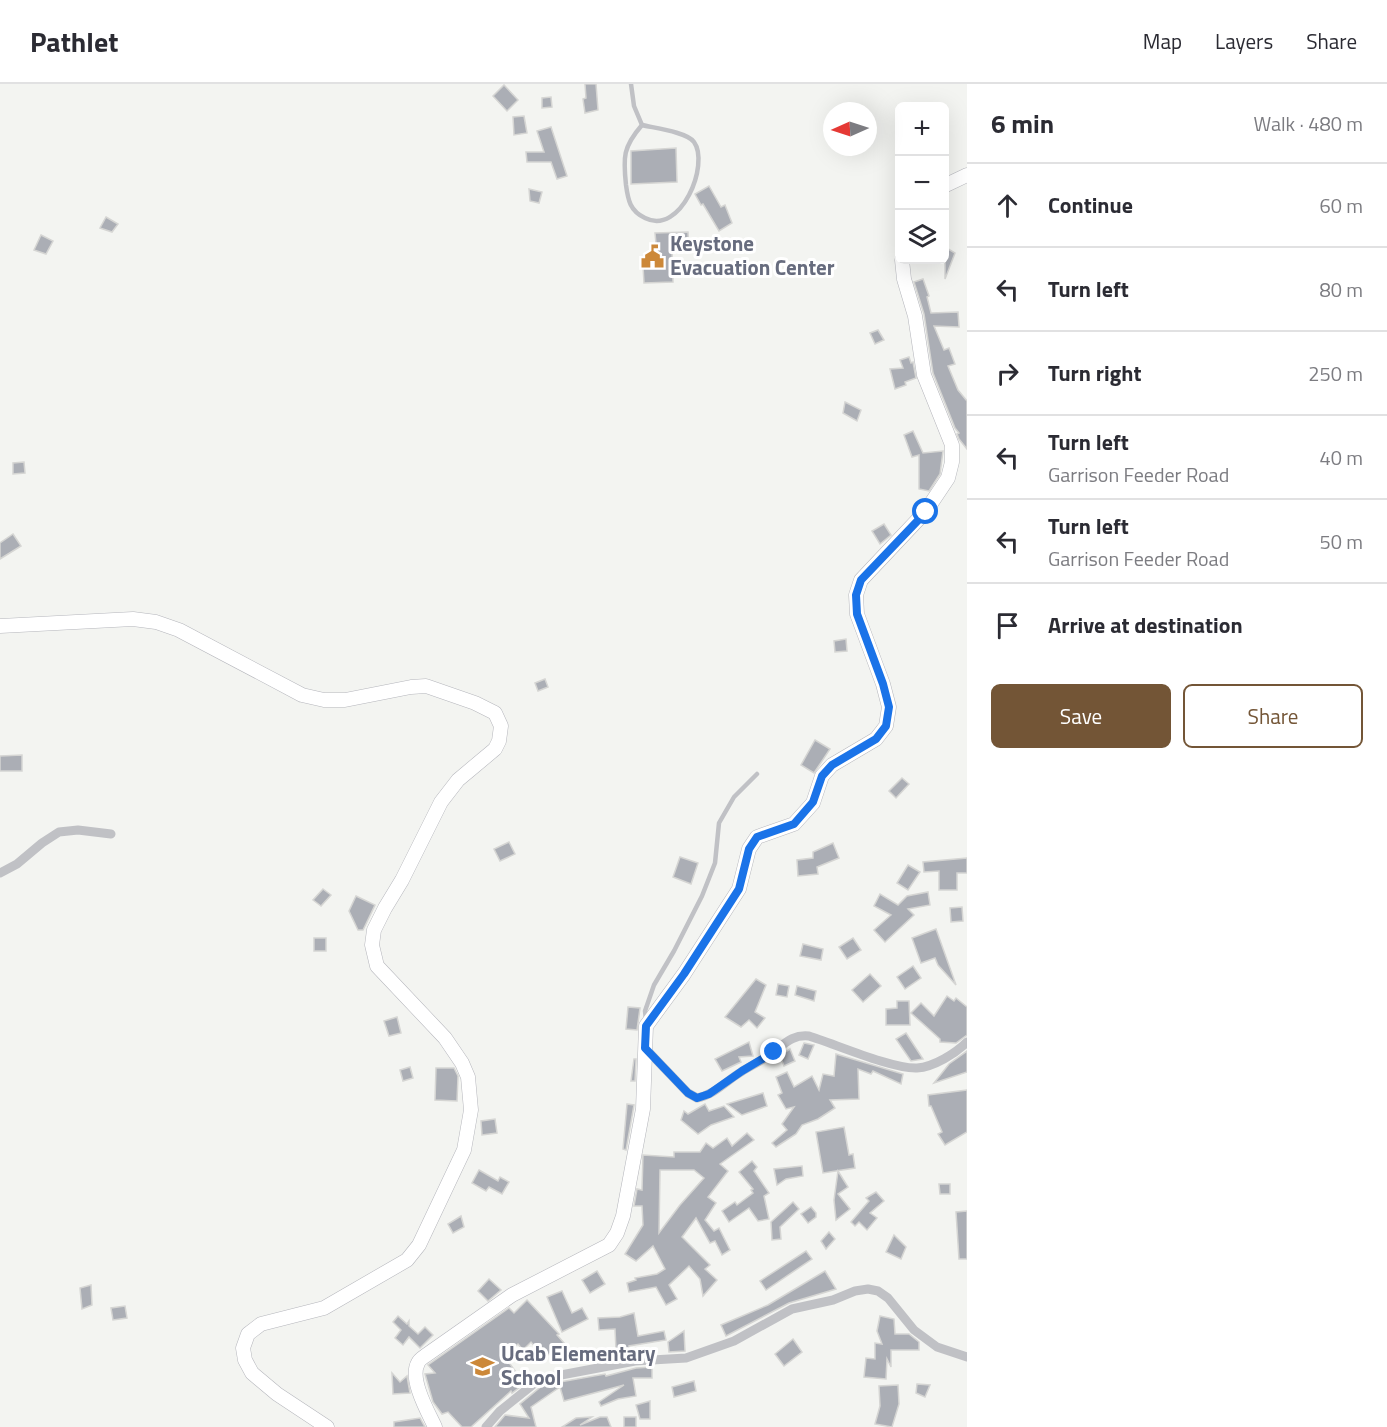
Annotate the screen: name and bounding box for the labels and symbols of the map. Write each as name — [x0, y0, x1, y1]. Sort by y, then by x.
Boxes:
north arrow — [823, 102, 877, 156]
place label: Keystone Evacuation Center — [670, 227, 835, 283]
public building icon: Keystone Evacuation Center — [639, 243, 665, 269]
route start — [912, 498, 938, 524]
route end — [760, 1038, 786, 1064]
place label: Ucab Elementary School — [501, 1337, 656, 1393]
school or university icon: Ucab Elementary School — [470, 1353, 496, 1379]

